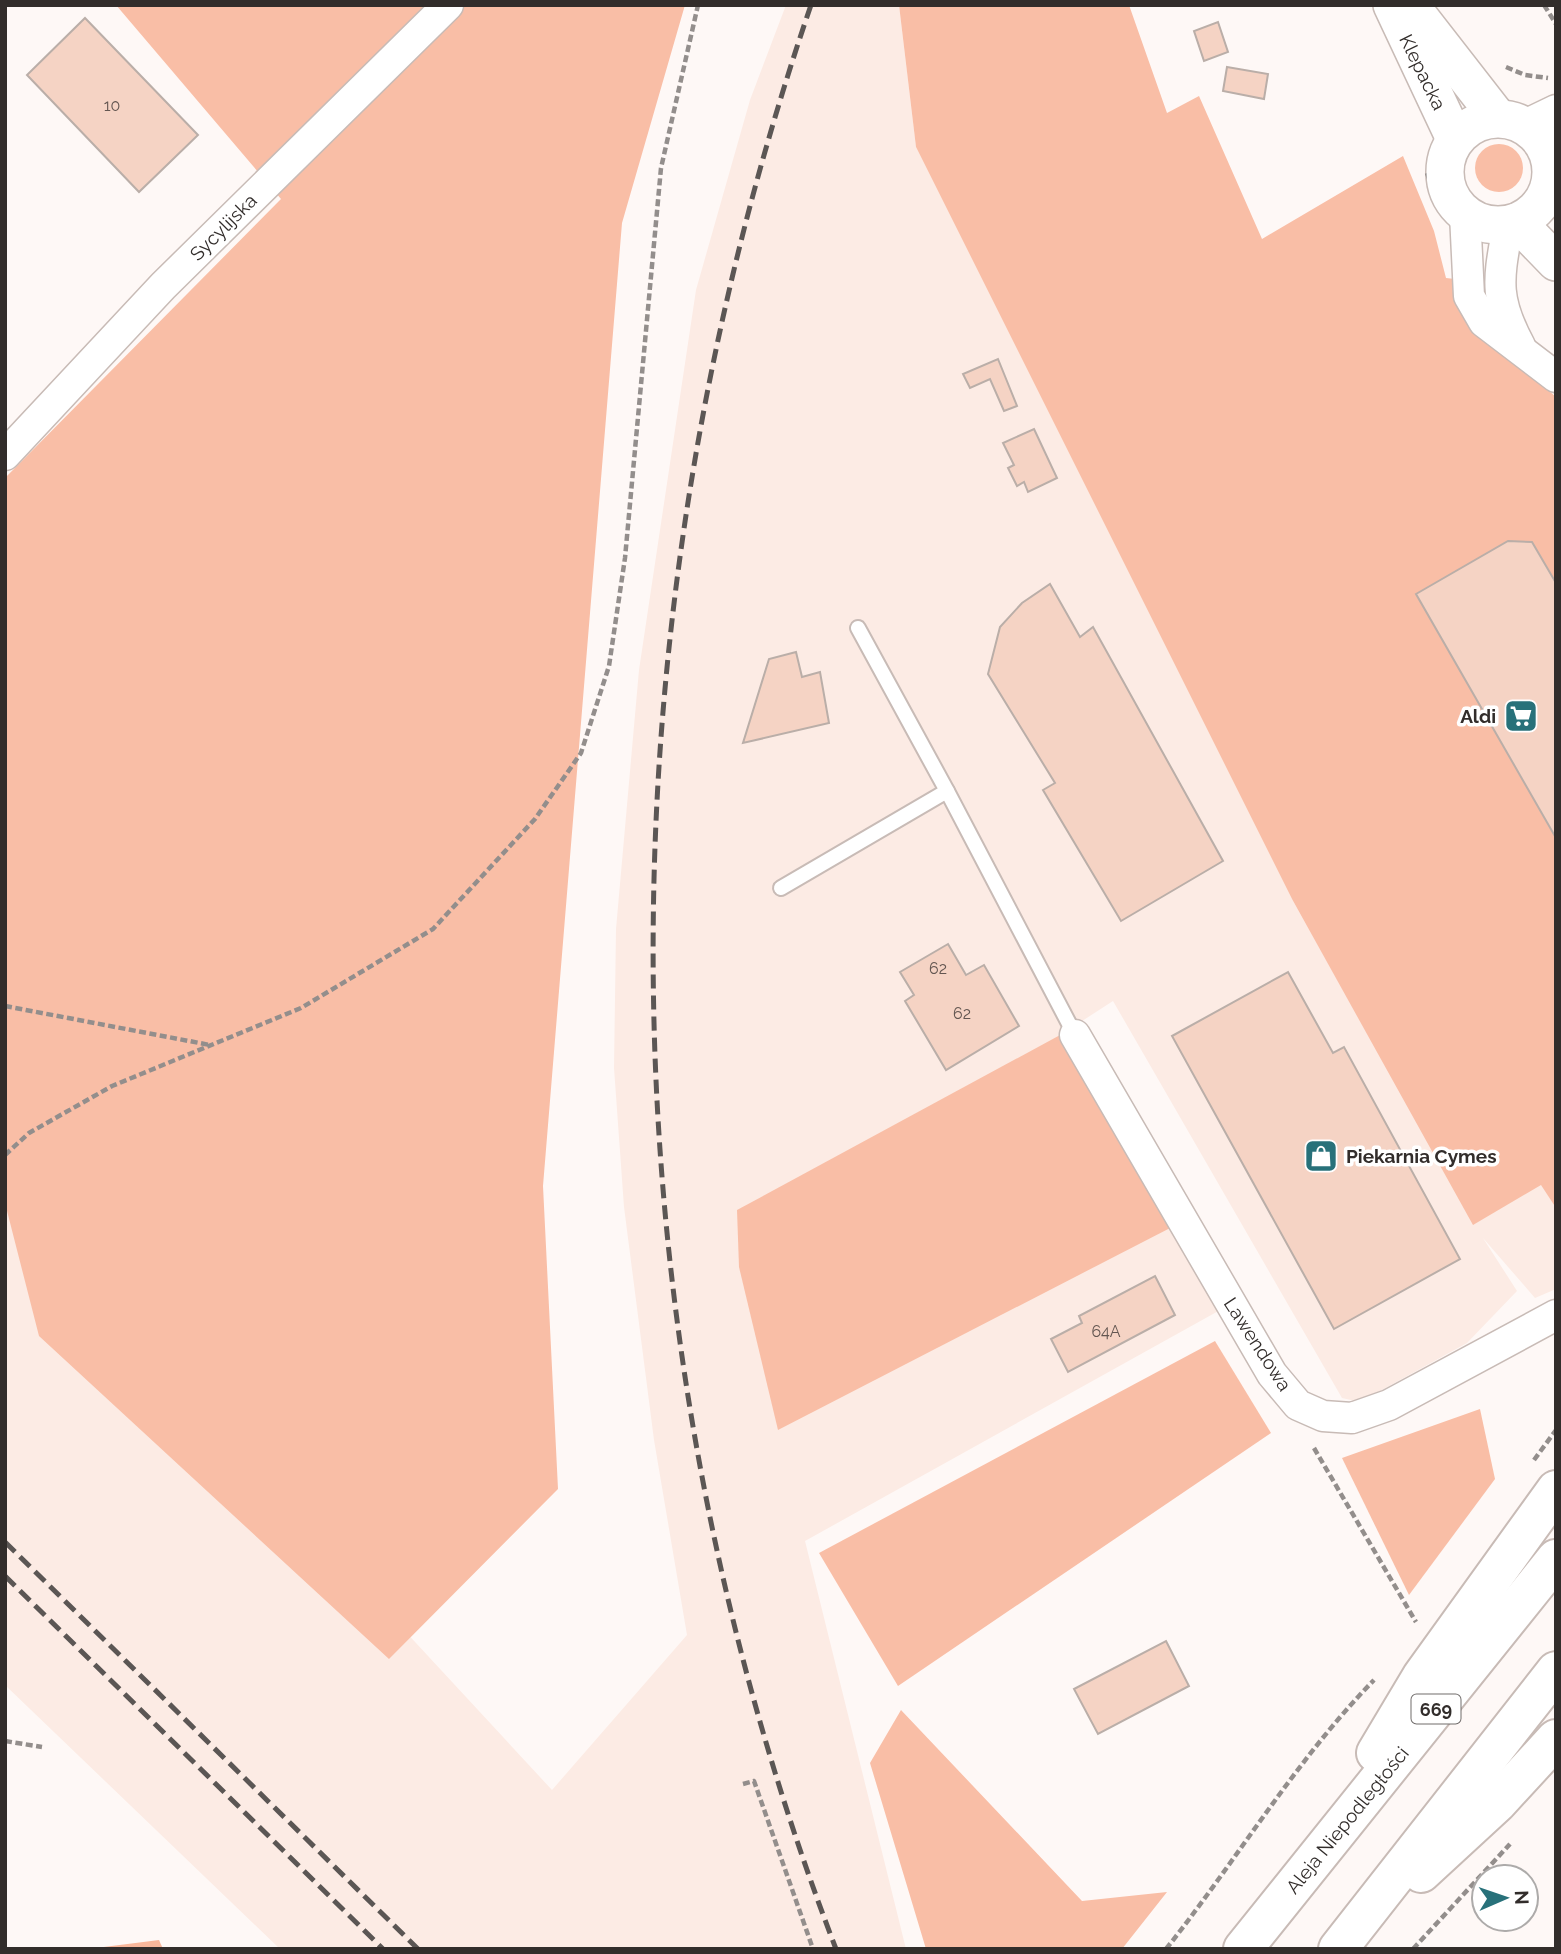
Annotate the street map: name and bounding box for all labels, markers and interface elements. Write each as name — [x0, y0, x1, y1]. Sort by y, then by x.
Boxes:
street label: Klepacka — [1395, 31, 1451, 113]
house number: 10 — [104, 96, 120, 115]
street label: Sycylijska — [185, 189, 261, 265]
supermarket icon: Aldi — [1502, 697, 1540, 735]
place label: Aldi — [1460, 705, 1496, 727]
house number: 62 — [929, 959, 947, 978]
house number: 62 — [953, 1004, 971, 1023]
shop icon: Piekarnia Cymes — [1302, 1137, 1340, 1175]
place label: Piekarnia Cymes — [1346, 1145, 1497, 1167]
street label: Lawendowa — [1220, 1293, 1296, 1395]
house number: 64A — [1091, 1322, 1121, 1341]
road number: 669 — [1412, 1694, 1460, 1724]
street label: Aleja Niepodległości — [1281, 1742, 1413, 1898]
north arrow — [1470, 1863, 1540, 1933]
text: N — [1511, 1890, 1533, 1905]

